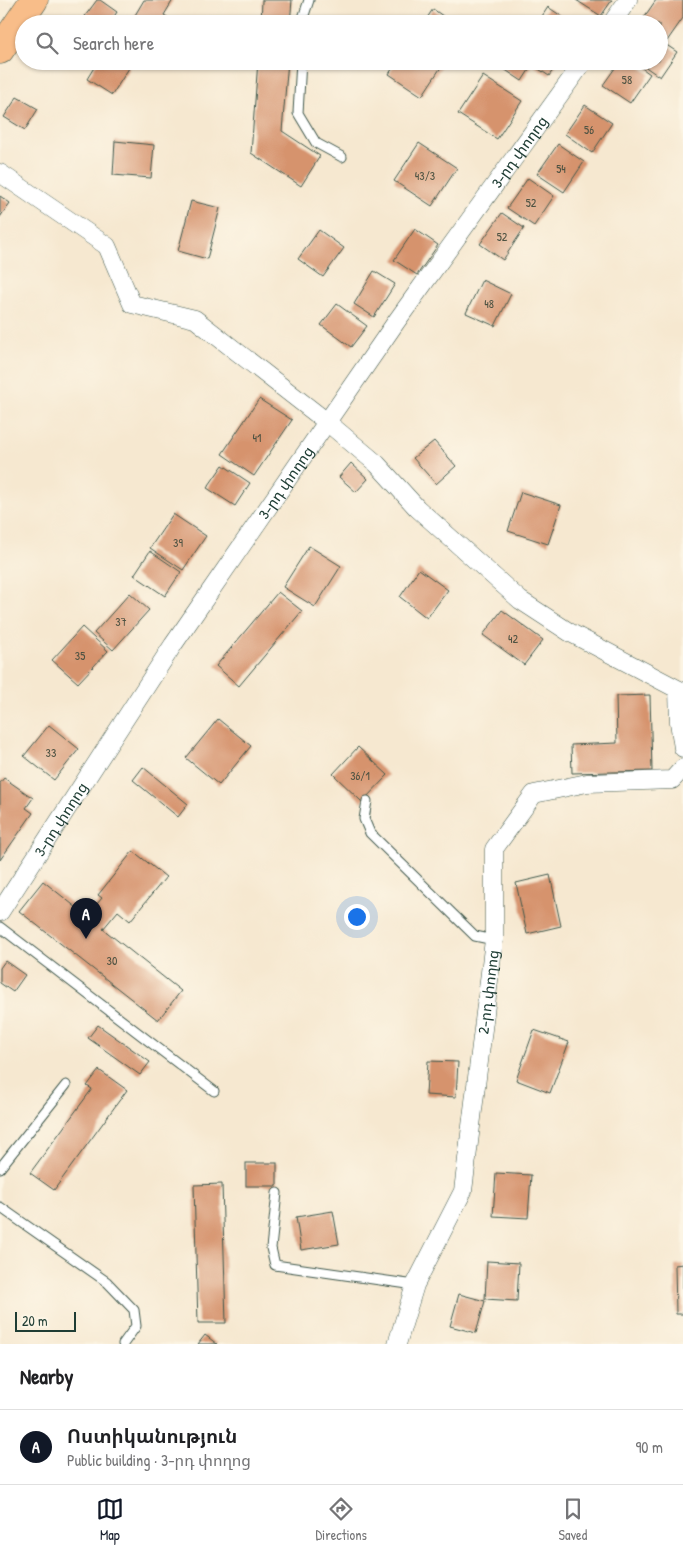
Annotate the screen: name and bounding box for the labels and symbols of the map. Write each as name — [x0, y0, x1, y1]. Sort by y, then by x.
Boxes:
house number: 58 — [622, 71, 632, 88]
street label: 3-րդ փողոց — [486, 111, 552, 192]
house number: 56 — [584, 121, 594, 138]
house number: 54 — [556, 160, 566, 177]
house number: 43/3 — [415, 167, 435, 184]
house number: 52 — [526, 194, 537, 211]
house number: 52 — [497, 228, 508, 245]
house number: 48 — [484, 295, 494, 312]
house number: 41 — [253, 429, 261, 446]
street label: 3-րդ փողոց — [253, 441, 318, 523]
house number: 39 — [173, 534, 183, 551]
house number: 37 — [115, 613, 127, 630]
house number: 42 — [508, 630, 518, 647]
house number: 35 — [75, 647, 85, 664]
house number: 33 — [46, 744, 56, 761]
house number: 36/1 — [350, 767, 370, 784]
street label: 3-րդ փողոց — [29, 778, 92, 860]
pin: A — [70, 898, 102, 939]
your location — [344, 904, 370, 930]
street label: 2-րդ փողոց — [472, 948, 503, 1035]
house number: 30 — [107, 952, 117, 969]
scale bar — [15, 1309, 76, 1332]

